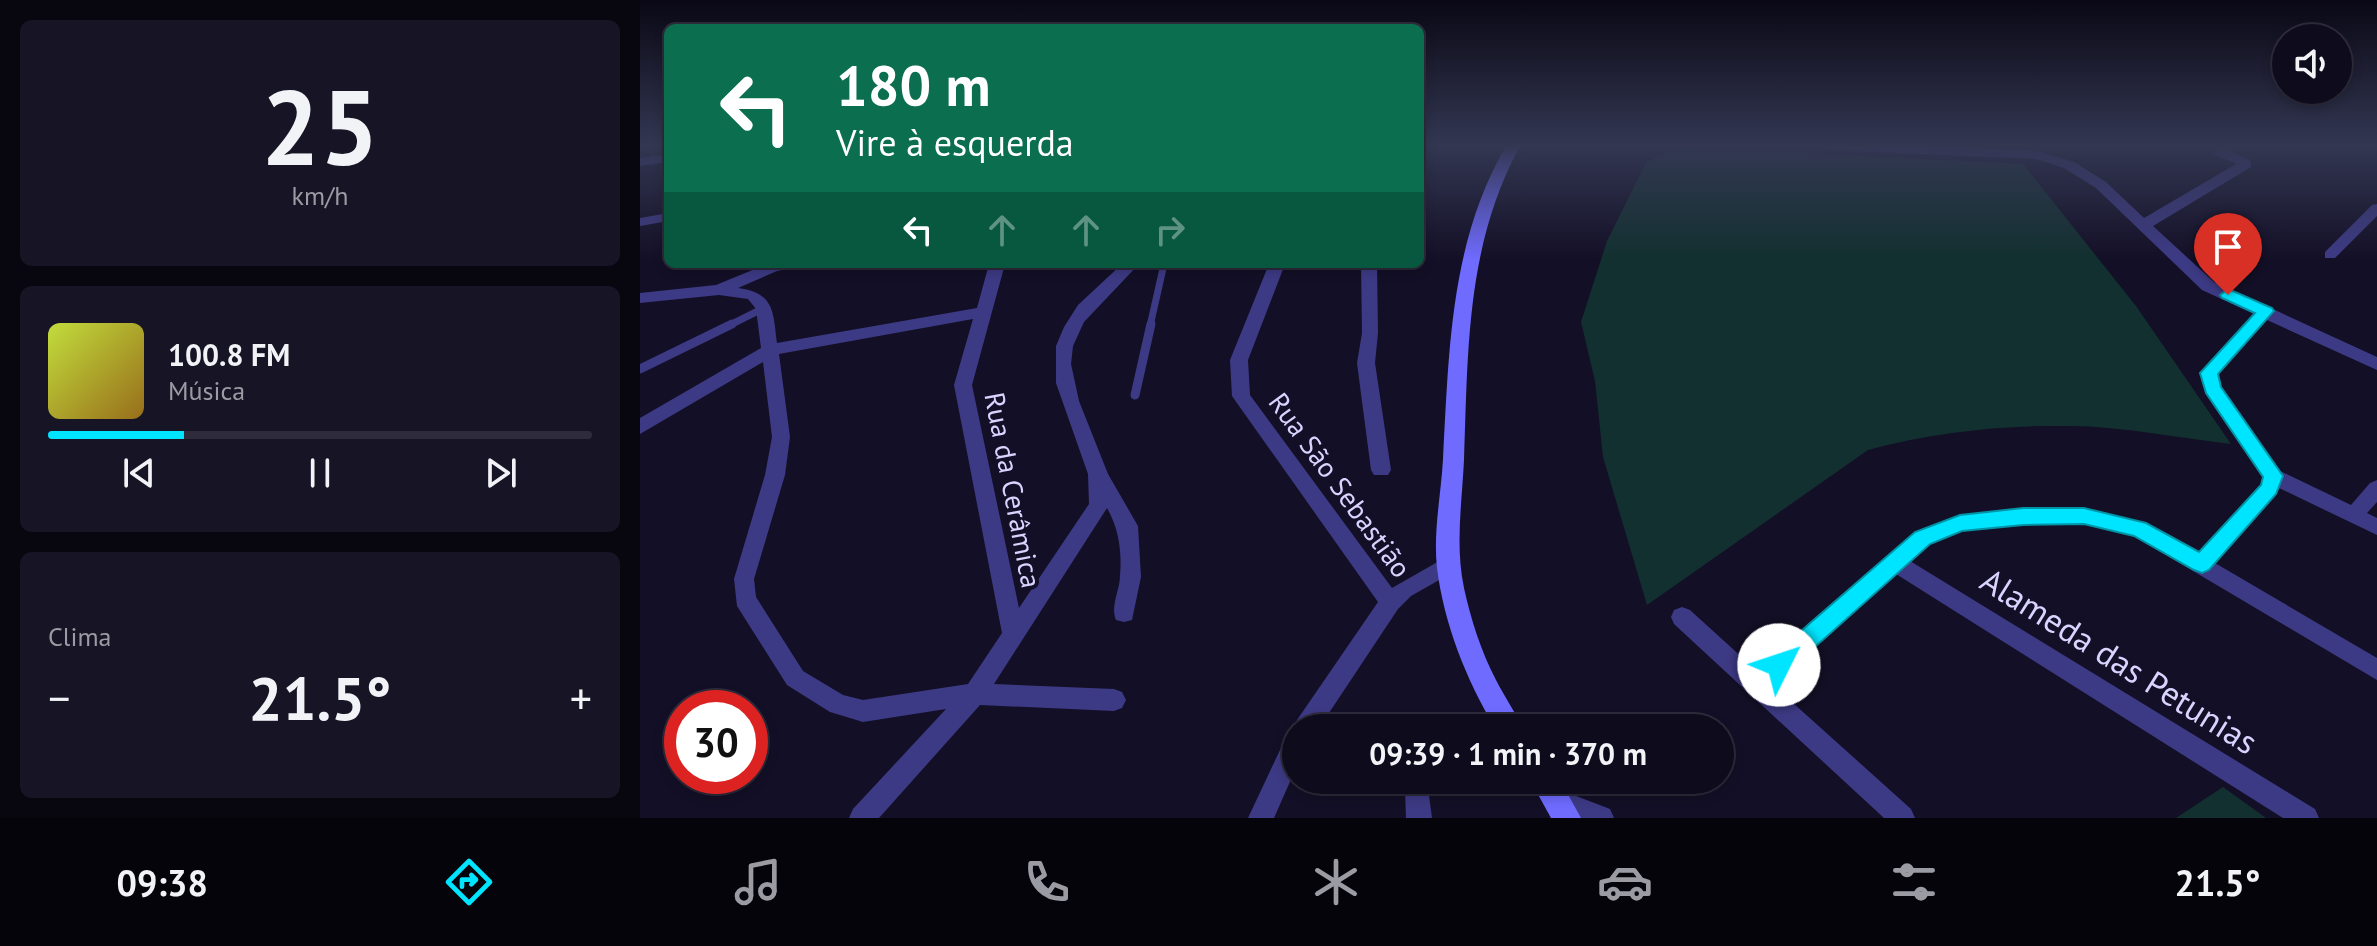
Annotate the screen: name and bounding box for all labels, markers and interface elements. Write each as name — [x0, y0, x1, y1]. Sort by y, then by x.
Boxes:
map controls — [2272, 24, 2352, 104]
button: sound — [2272, 24, 2352, 104]
text: 180 m — [836, 49, 991, 121]
icon: left — [704, 56, 808, 160]
text: 25 — [261, 59, 379, 194]
text: Vire à esquerda — [836, 119, 1074, 166]
text: km/h — [292, 179, 349, 212]
icon: left — [896, 208, 940, 252]
icon: ahead — [980, 208, 1024, 252]
icon: ahead — [1064, 208, 1108, 252]
icon: right — [1148, 208, 1192, 252]
pin — [2194, 213, 2262, 295]
icon: arrive — [2206, 225, 2250, 269]
text: 100.8 FM — [168, 335, 290, 374]
text: Música — [168, 374, 245, 407]
street label: Rua São Sebastião — [1261, 385, 1420, 585]
street label: Rua da Cerâmica — [976, 389, 1051, 591]
icon: previous — [117, 451, 161, 495]
icon: pause — [298, 451, 342, 495]
icon: next — [479, 451, 523, 495]
street label: Alameda das Petunias — [1973, 557, 2266, 763]
text: Clima — [48, 620, 111, 653]
position arrow — [1737, 623, 1821, 707]
text: 21.5° — [248, 659, 392, 737]
text: − — [48, 669, 70, 726]
text: + — [570, 669, 592, 726]
speed limit sign: 30 — [664, 690, 768, 794]
text: 09:39 · 1 min · 370 m — [1369, 734, 1647, 773]
icon: directions — [441, 854, 497, 910]
icon: music — [730, 854, 786, 910]
icon: phone — [1019, 854, 1075, 910]
icon: climate — [1308, 854, 1364, 910]
icon: car — [1597, 854, 1653, 910]
icon: filters — [1886, 854, 1942, 910]
text: 09:38 — [116, 859, 208, 906]
text: 21.5° — [2175, 859, 2260, 906]

